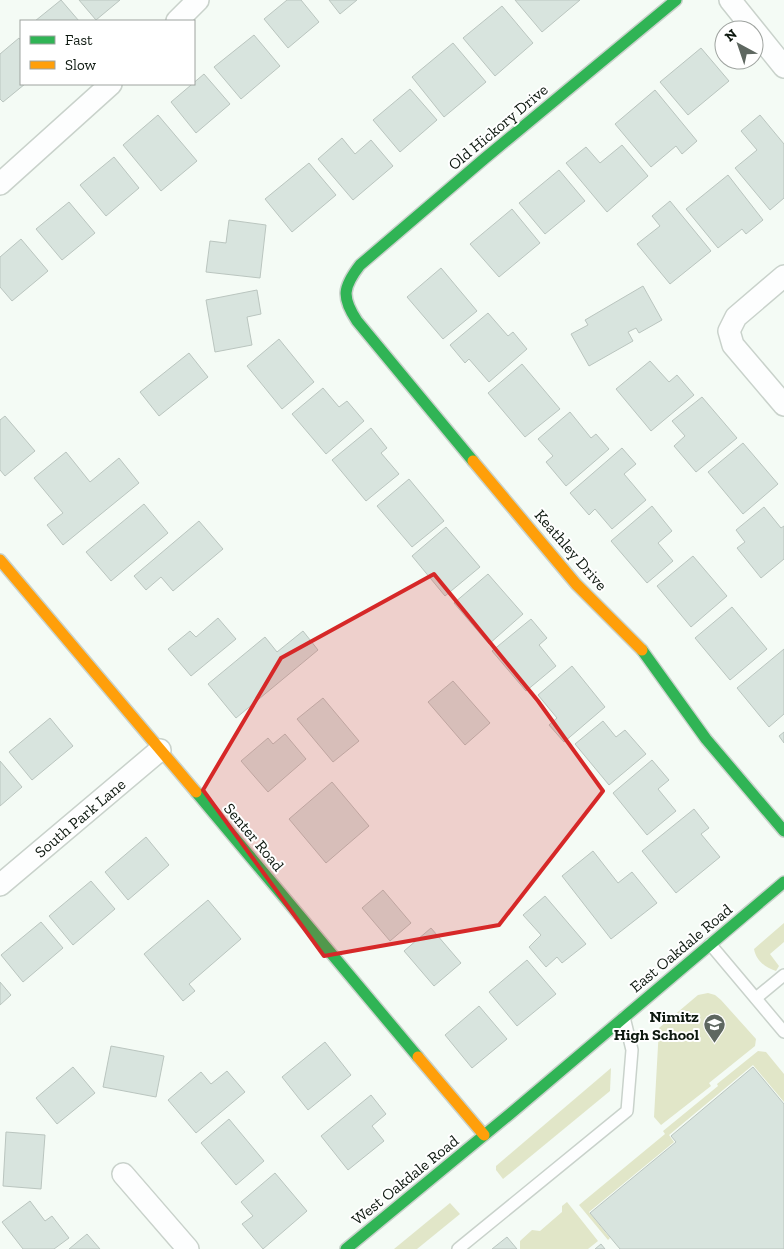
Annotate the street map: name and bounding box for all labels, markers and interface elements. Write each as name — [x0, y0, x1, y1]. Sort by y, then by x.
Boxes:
legend — [20, 20, 195, 85]
north arrow — [714, 20, 764, 70]
text: N — [721, 25, 741, 45]
text: Fast — [65, 31, 93, 49]
text: Slow — [65, 56, 97, 74]
street label: Old Hickory Drive — [444, 80, 552, 174]
street label: Keathley Drive — [531, 506, 611, 594]
street label: South Park Lane — [31, 775, 129, 861]
street label: Senter Road — [220, 799, 288, 875]
street label: East Oakdale Road — [626, 900, 736, 996]
place label: Nimitz High School — [614, 1007, 699, 1044]
school or university icon: Nimitz High School — [703, 1013, 727, 1044]
street label: West Oakdale Road — [348, 1131, 462, 1229]

